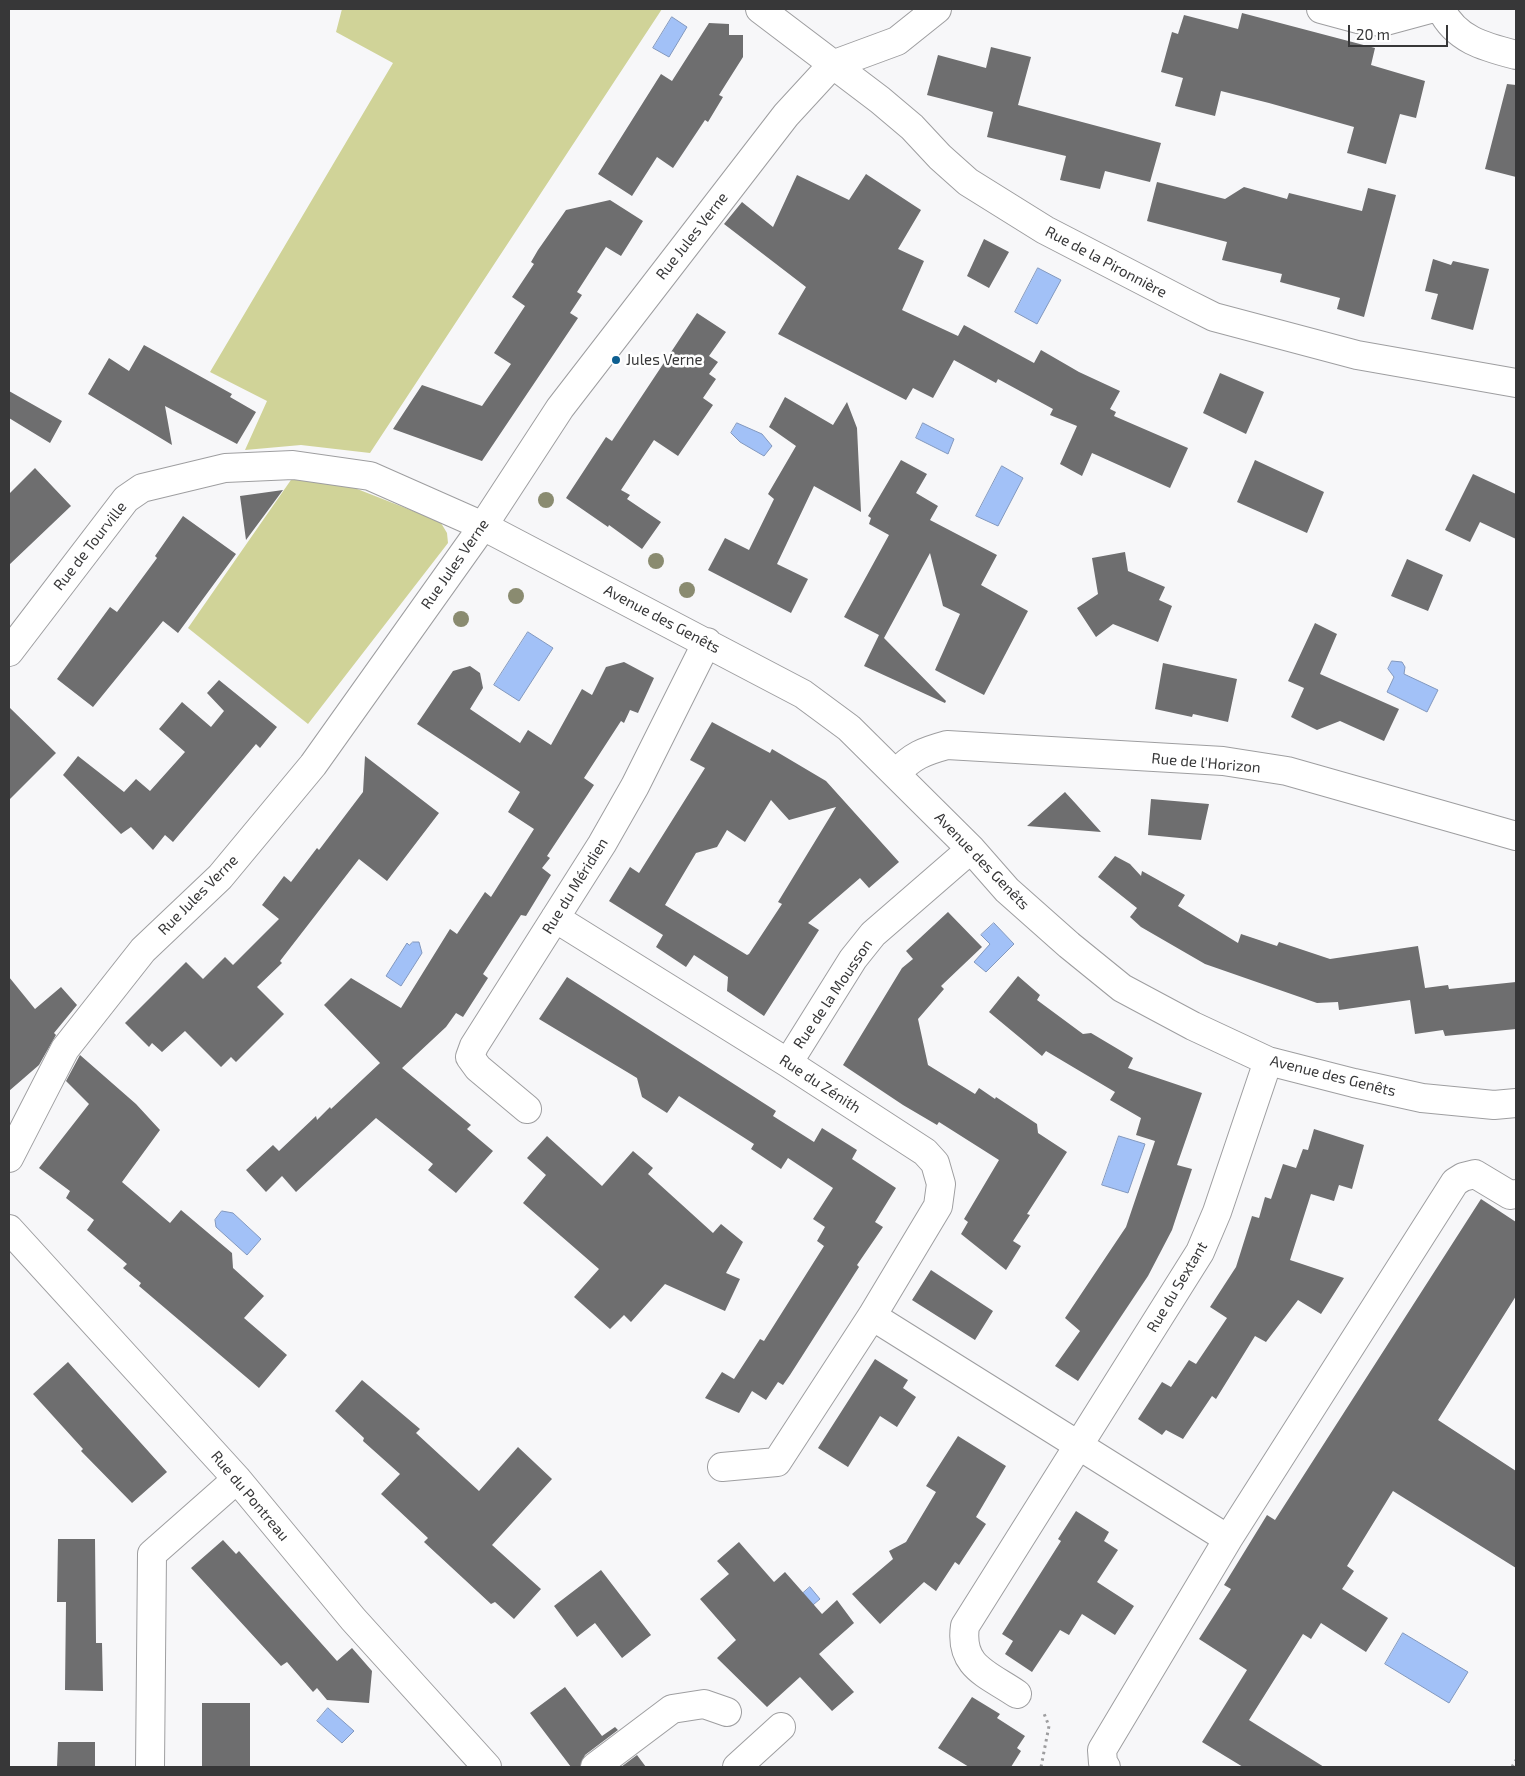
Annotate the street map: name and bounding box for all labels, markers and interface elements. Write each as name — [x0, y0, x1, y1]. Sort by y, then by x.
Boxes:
scale bar — [1350, 15, 1450, 47]
text: 20 m — [1356, 25, 1390, 43]
street label: Rue Jules Verne — [652, 189, 732, 283]
street label: Rue de la Pironnière — [1042, 222, 1170, 302]
place label: Jules Verne — [626, 351, 703, 369]
marker: Jules Verne — [610, 354, 622, 366]
street label: Rue de Tourville — [50, 498, 130, 594]
street label: Rue Jules Verne — [417, 516, 493, 612]
street label: Avenue des Genêts — [601, 581, 723, 657]
street label: Rue de l'Horizon — [1151, 749, 1261, 777]
street label: Avenue des Genêts — [931, 808, 1033, 914]
street label: Rue du Méridien — [538, 835, 612, 937]
street label: Rue Jules Verne — [154, 851, 242, 939]
street label: Rue de la Mousson — [790, 936, 876, 1052]
street label: Rue du Zénith — [776, 1051, 864, 1117]
street label: Avenue des Genêts — [1268, 1052, 1398, 1100]
street label: Rue du Sextant — [1143, 1238, 1211, 1336]
street label: Rue du Pontreau — [207, 1447, 293, 1545]

